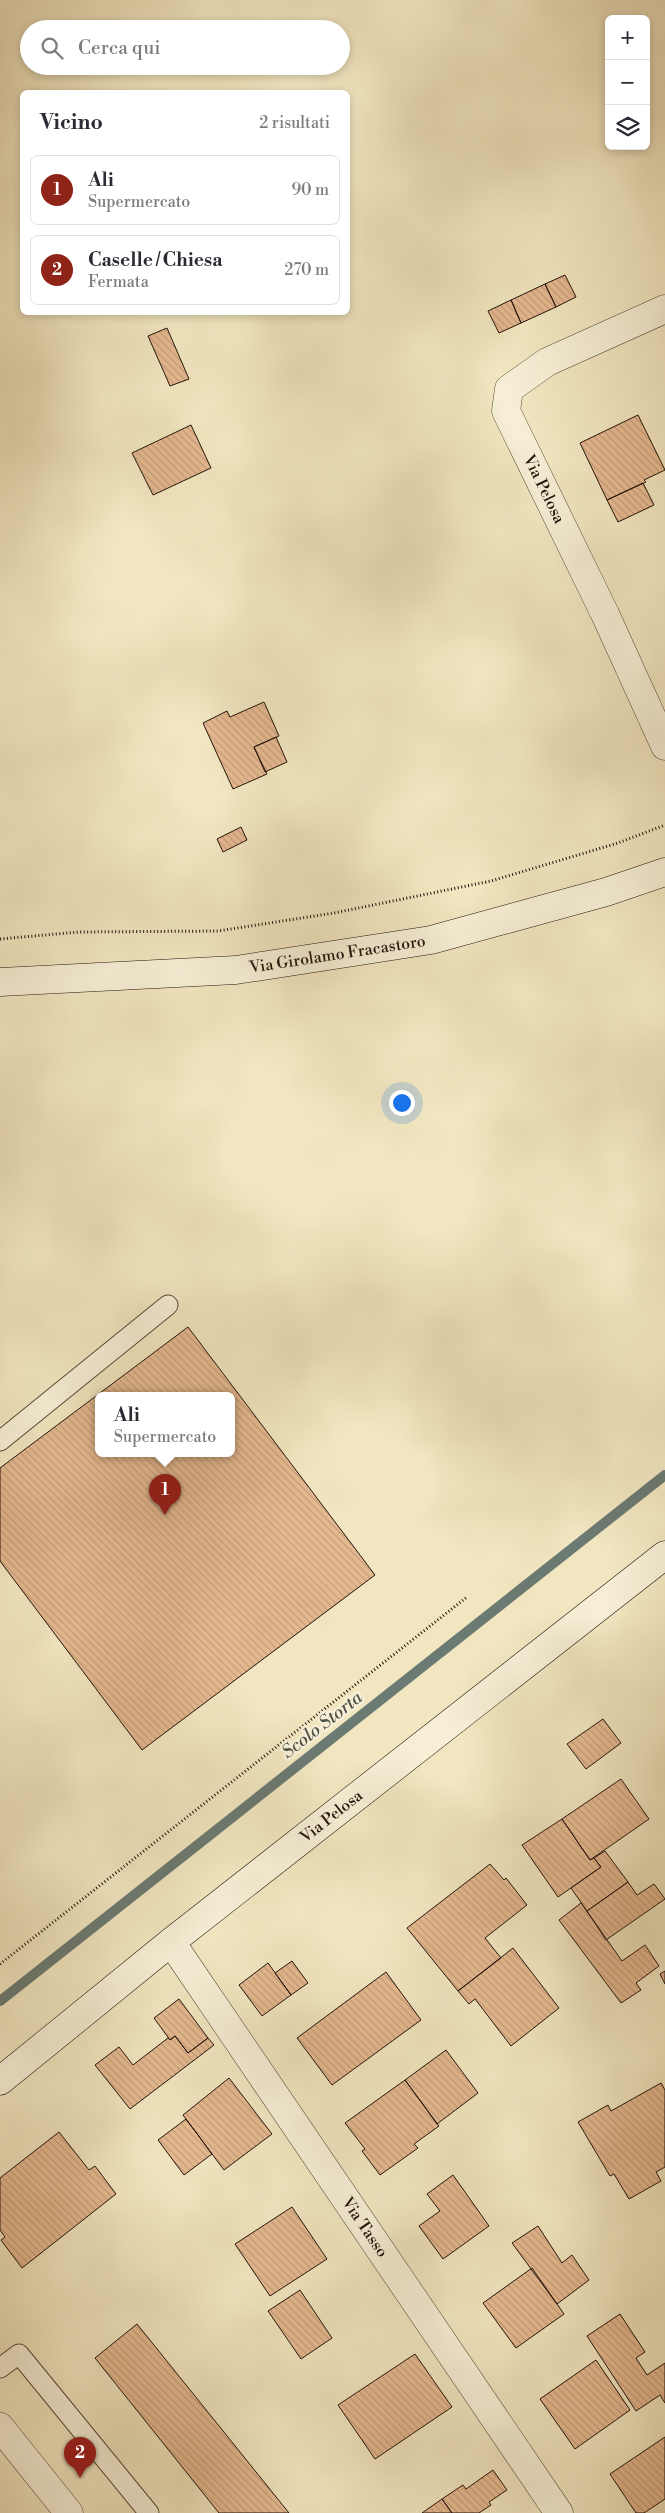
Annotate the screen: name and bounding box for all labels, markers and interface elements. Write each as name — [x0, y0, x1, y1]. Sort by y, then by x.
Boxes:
map controls — [605, 15, 650, 150]
button: + — [605, 15, 650, 60]
search box — [20, 20, 350, 75]
icon: search — [38, 34, 66, 62]
text: Cerca qui — [78, 36, 161, 60]
button: − — [605, 60, 650, 105]
button: layers — [605, 105, 650, 150]
text: Vicino — [40, 110, 103, 136]
text: 2 risultati — [259, 113, 330, 133]
text: Ali — [88, 168, 114, 192]
text: 1 — [53, 180, 61, 200]
text: 90 m — [291, 180, 329, 200]
text: Supermercato — [88, 192, 190, 212]
text: Caselle / Chiesa — [88, 248, 223, 272]
text: 2 — [52, 260, 62, 280]
text: 270 m — [284, 260, 329, 280]
text: Fermata — [88, 272, 149, 292]
street label: Via Pelosa — [518, 450, 570, 528]
street label: Via Girolamo Fracastoro — [247, 931, 427, 978]
your location — [389, 1090, 415, 1116]
popup — [95, 1392, 235, 1457]
text: Ali — [114, 1403, 140, 1427]
text: Supermercato — [114, 1427, 216, 1447]
pin: 1 — [149, 1474, 181, 1515]
water label: Scolo Storta — [277, 1686, 368, 1764]
street label: Via Pelosa — [295, 1785, 367, 1848]
street label: Via Tasso — [337, 2193, 392, 2261]
pin: 2 — [64, 2437, 96, 2478]

